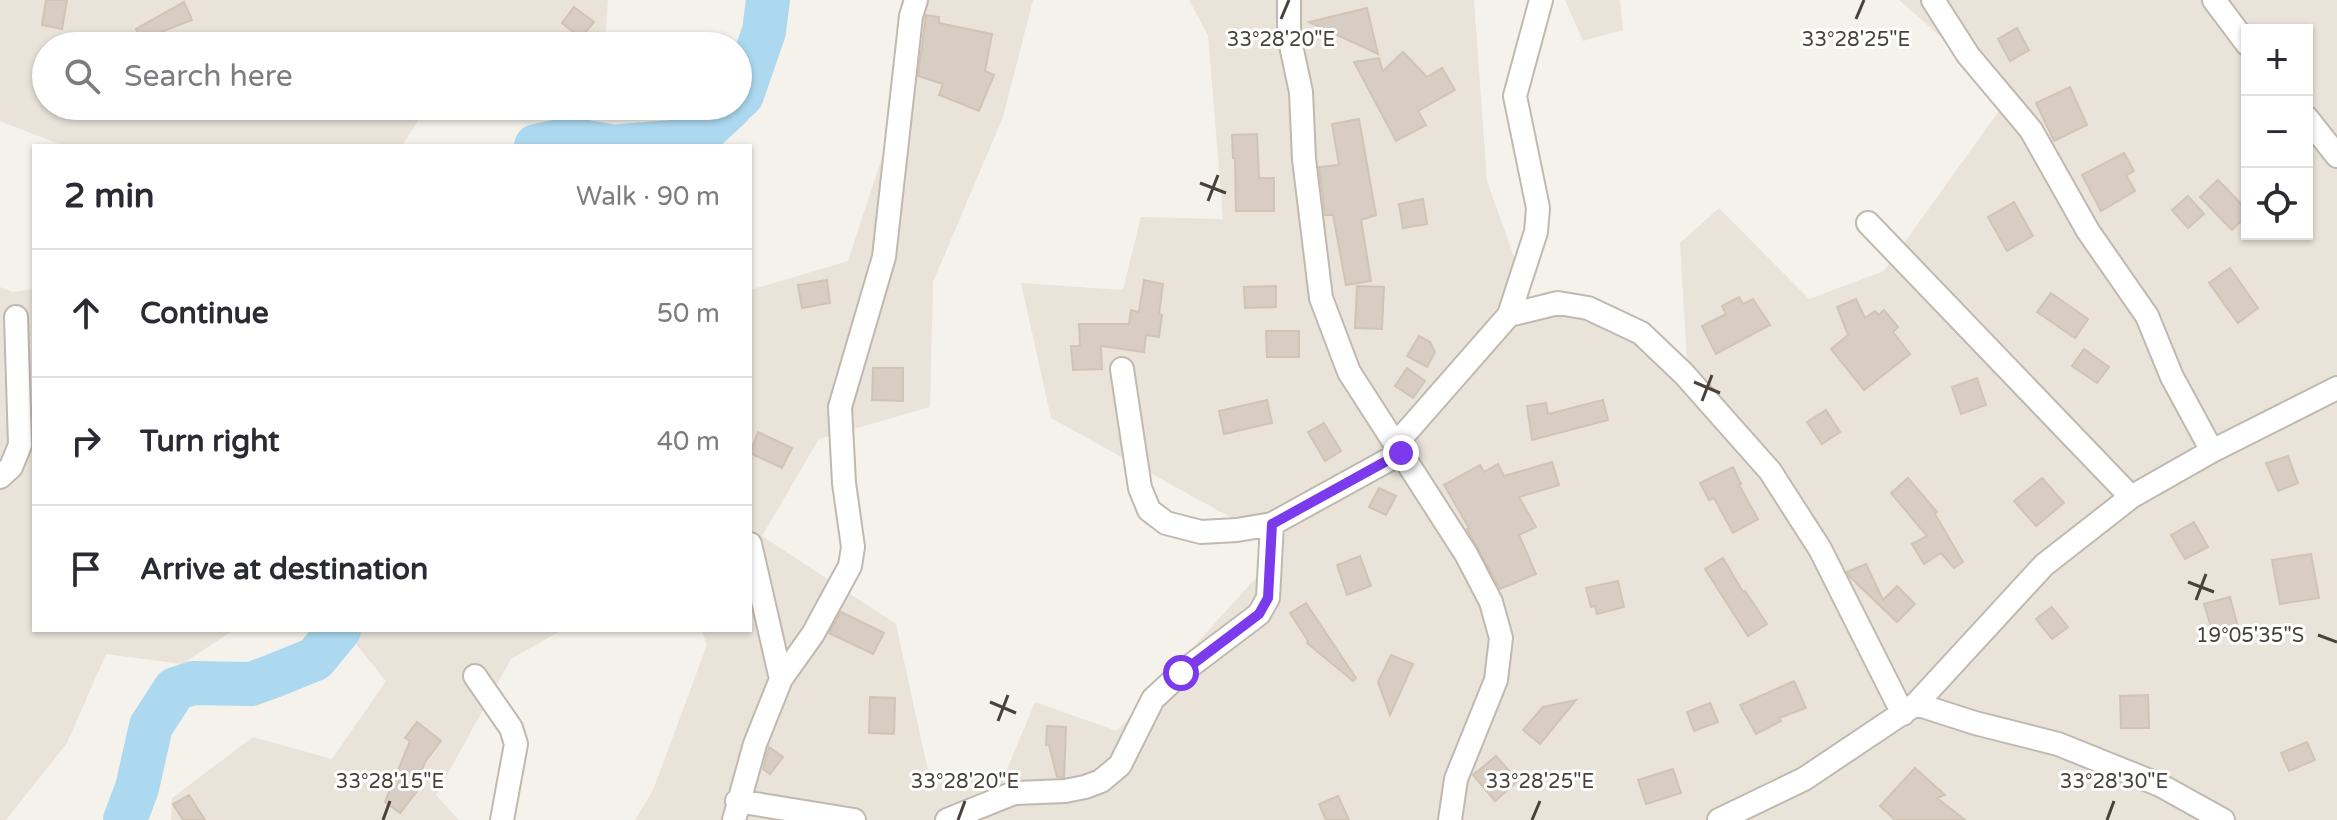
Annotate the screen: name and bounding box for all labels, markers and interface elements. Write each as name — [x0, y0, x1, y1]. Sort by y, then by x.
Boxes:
map controls — [2241, 24, 2313, 240]
button: + — [2241, 24, 2313, 96]
text: 33°28'20"E — [1227, 28, 1335, 52]
text: 33°28'25"E — [1802, 28, 1910, 52]
search box — [32, 32, 752, 120]
icon: search — [60, 54, 104, 98]
text: Search here — [124, 58, 293, 95]
button: − — [2241, 96, 2313, 168]
button: locate — [2241, 168, 2313, 240]
text: 2 min — [64, 176, 155, 217]
text: Walk · 90 m — [576, 181, 720, 212]
icon: ahead — [64, 291, 108, 335]
text: Continue — [140, 295, 269, 332]
text: 50 m — [657, 298, 720, 329]
icon: right — [64, 419, 108, 463]
text: Turn right — [140, 423, 280, 460]
text: 40 m — [657, 426, 720, 457]
route end — [1383, 435, 1419, 471]
icon: arrive — [64, 547, 108, 591]
text: Arrive at destination — [140, 551, 428, 588]
text: 19°05'35"S — [2196, 624, 2304, 648]
route start — [1163, 655, 1199, 691]
text: 33°28'15"E — [336, 770, 444, 794]
text: 33°28'20"E — [911, 770, 1019, 794]
text: 33°28'25"E — [1486, 770, 1594, 794]
text: 33°28'30"E — [2060, 770, 2168, 794]

